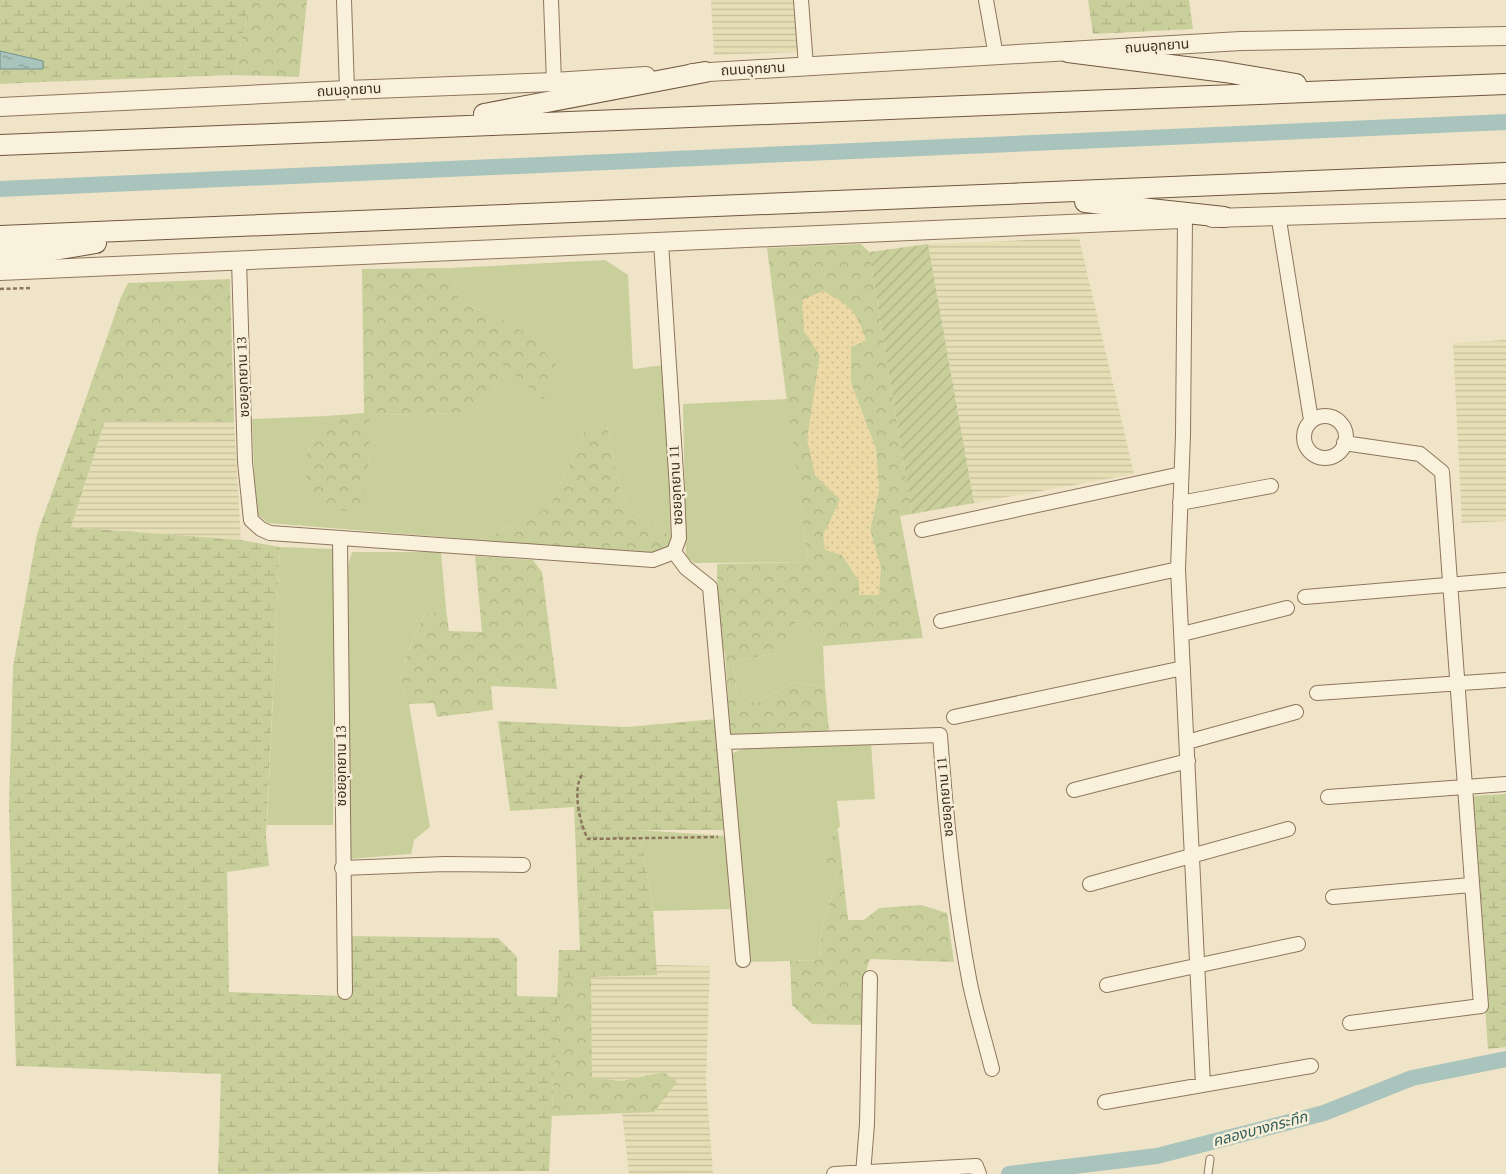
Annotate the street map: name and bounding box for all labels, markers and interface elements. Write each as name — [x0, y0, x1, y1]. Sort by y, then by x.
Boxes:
street label: ถนนอุทยาน — [1124, 36, 1190, 57]
street label: ถนนอุทยาน — [720, 60, 786, 79]
street label: ถนนอุทยาน — [316, 81, 382, 100]
street label: ซอยอุทยาน 13 — [234, 336, 253, 418]
street label: ซอยอุทยาน 11 — [666, 444, 687, 525]
street label: ซอยอุทยาน 13 — [334, 726, 350, 806]
street label: ซอยอุทยาน 11 — [934, 756, 957, 838]
water label: คลองบางกระทึก — [1211, 1108, 1310, 1149]

